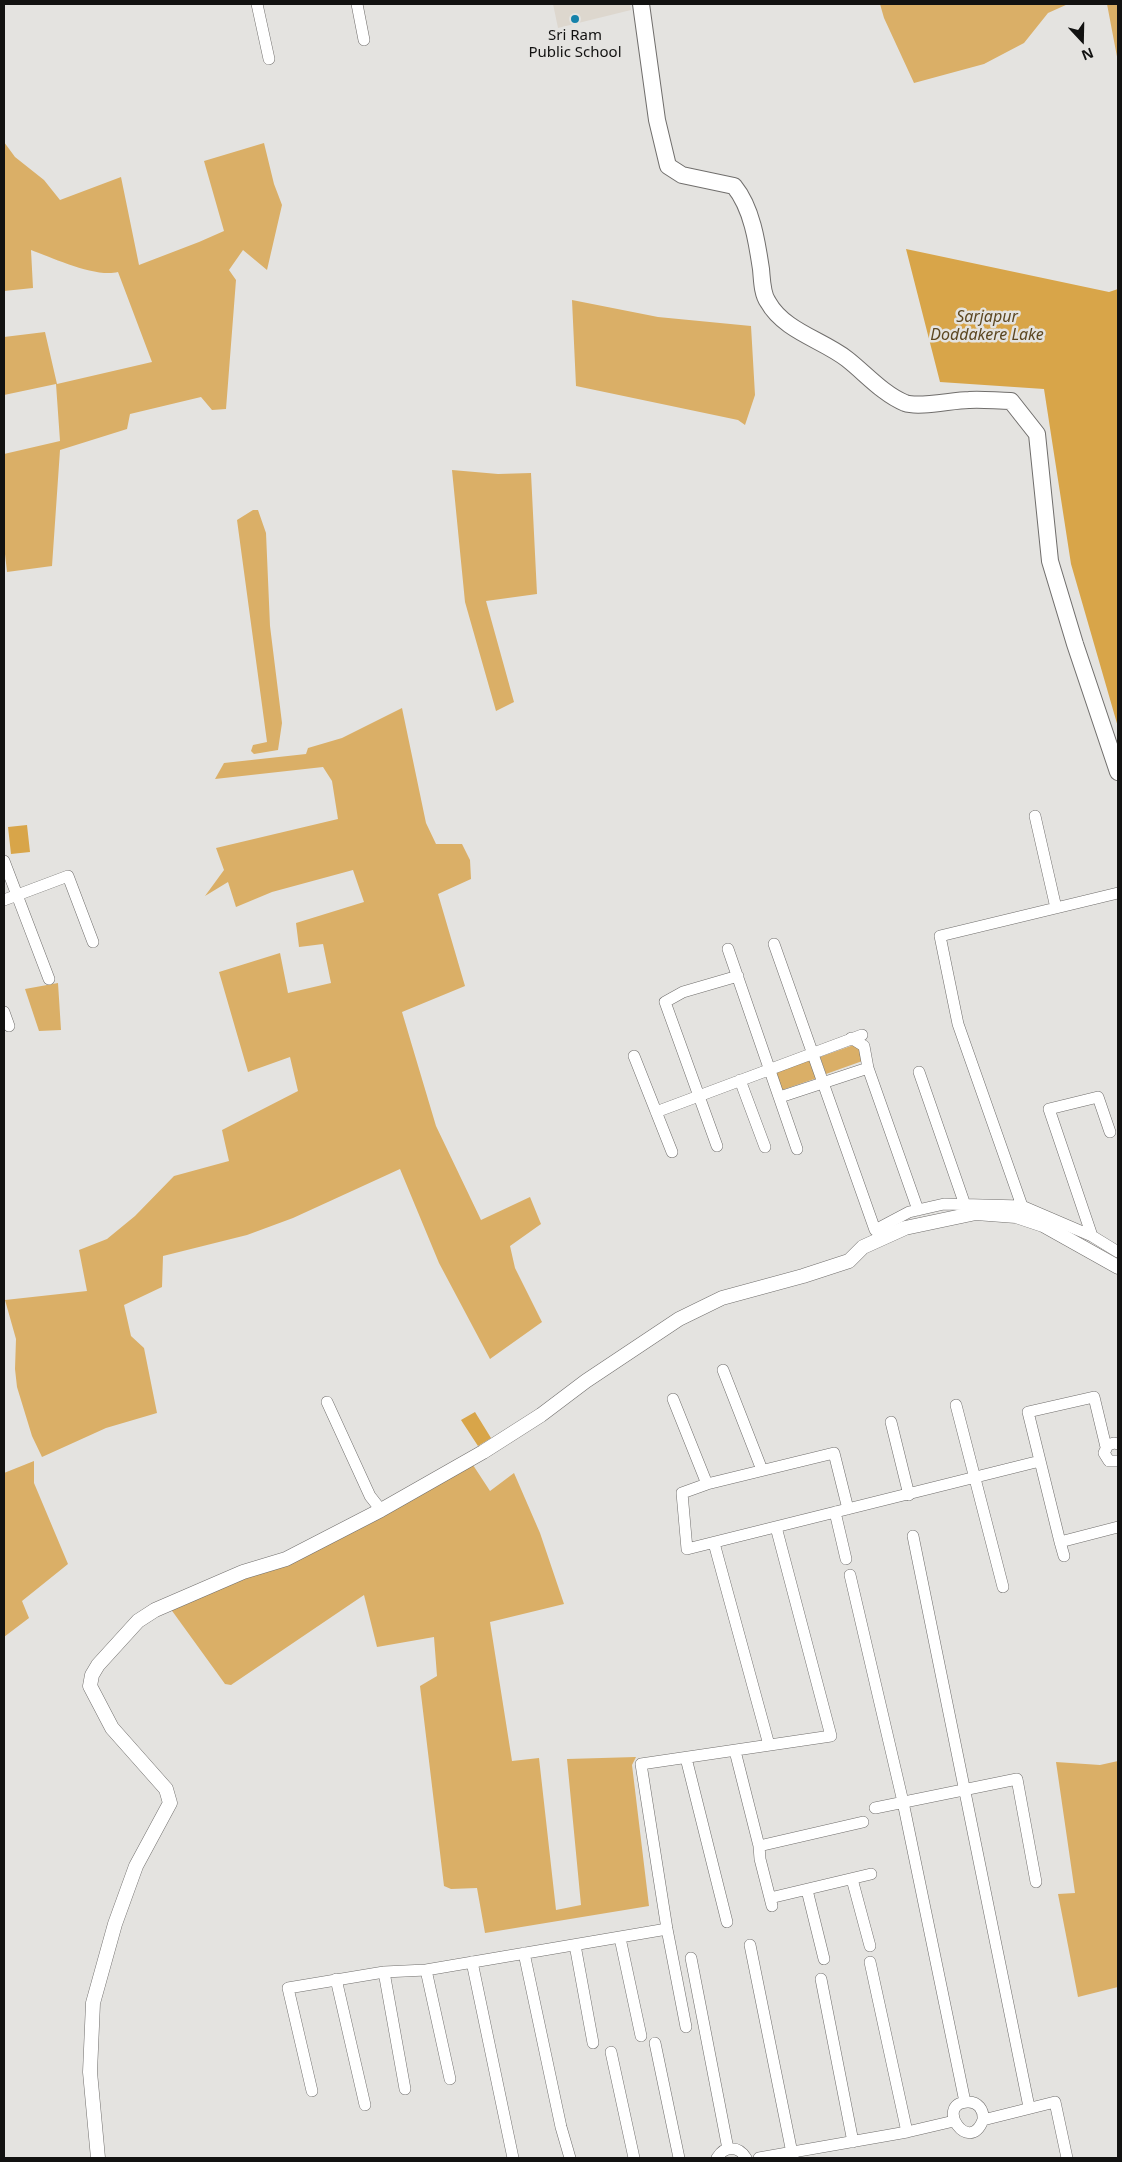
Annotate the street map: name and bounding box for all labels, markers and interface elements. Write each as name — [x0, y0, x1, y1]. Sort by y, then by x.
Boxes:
marker: Sri Ram Public School — [569, 13, 581, 25]
north arrow — [1057, 15, 1107, 65]
place label: Sri Ram Public School — [528, 27, 622, 62]
text: N — [1079, 44, 1096, 65]
water label: Sarjapur Doddakere Lake — [930, 307, 1044, 345]

